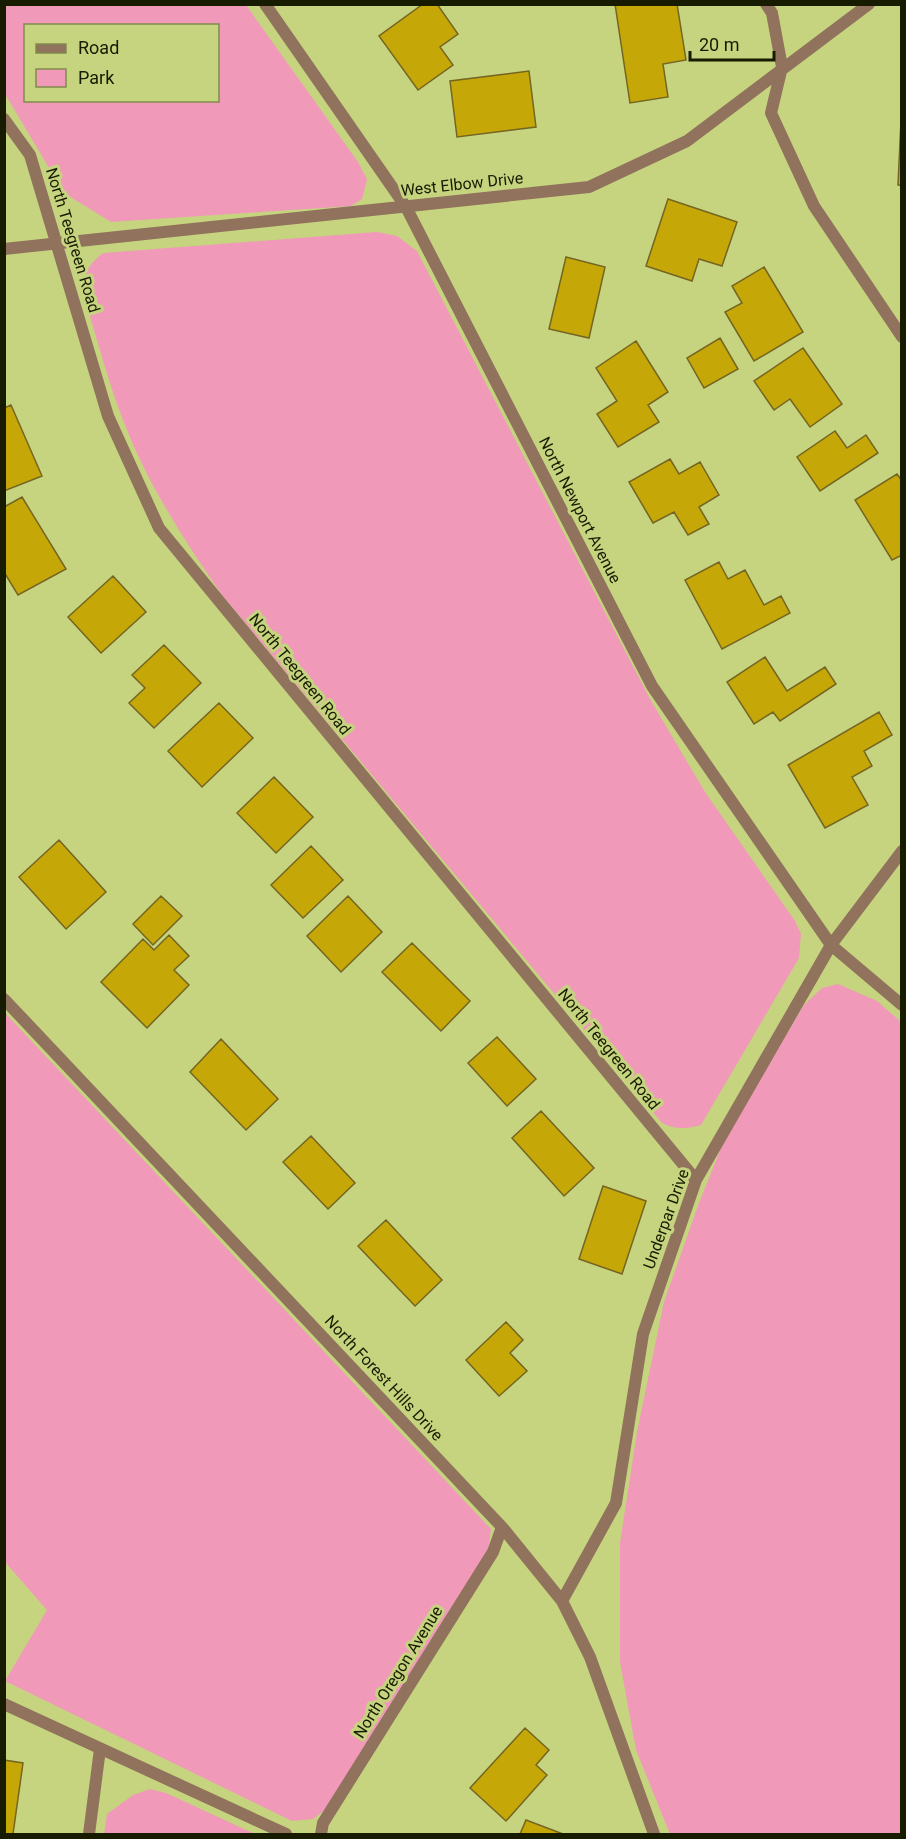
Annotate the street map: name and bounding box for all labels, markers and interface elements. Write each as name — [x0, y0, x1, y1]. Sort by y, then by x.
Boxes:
legend — [24, 24, 219, 102]
scale bar — [690, 24, 774, 62]
text: 20 m — [699, 34, 739, 55]
text: Road — [78, 37, 119, 58]
text: Park — [78, 67, 115, 88]
street label: North Teegreen Road — [42, 165, 104, 315]
street label: West Elbow Drive — [400, 168, 524, 200]
street label: North Newport Avenue — [535, 434, 625, 586]
street label: North Teegreen Road — [245, 610, 355, 738]
street label: North Teegreen Road — [554, 985, 664, 1113]
street label: Underpar Drive — [639, 1166, 693, 1272]
street label: North Forest Hills Drive — [321, 1311, 447, 1445]
street label: North Oregon Avenue — [350, 1602, 446, 1742]

